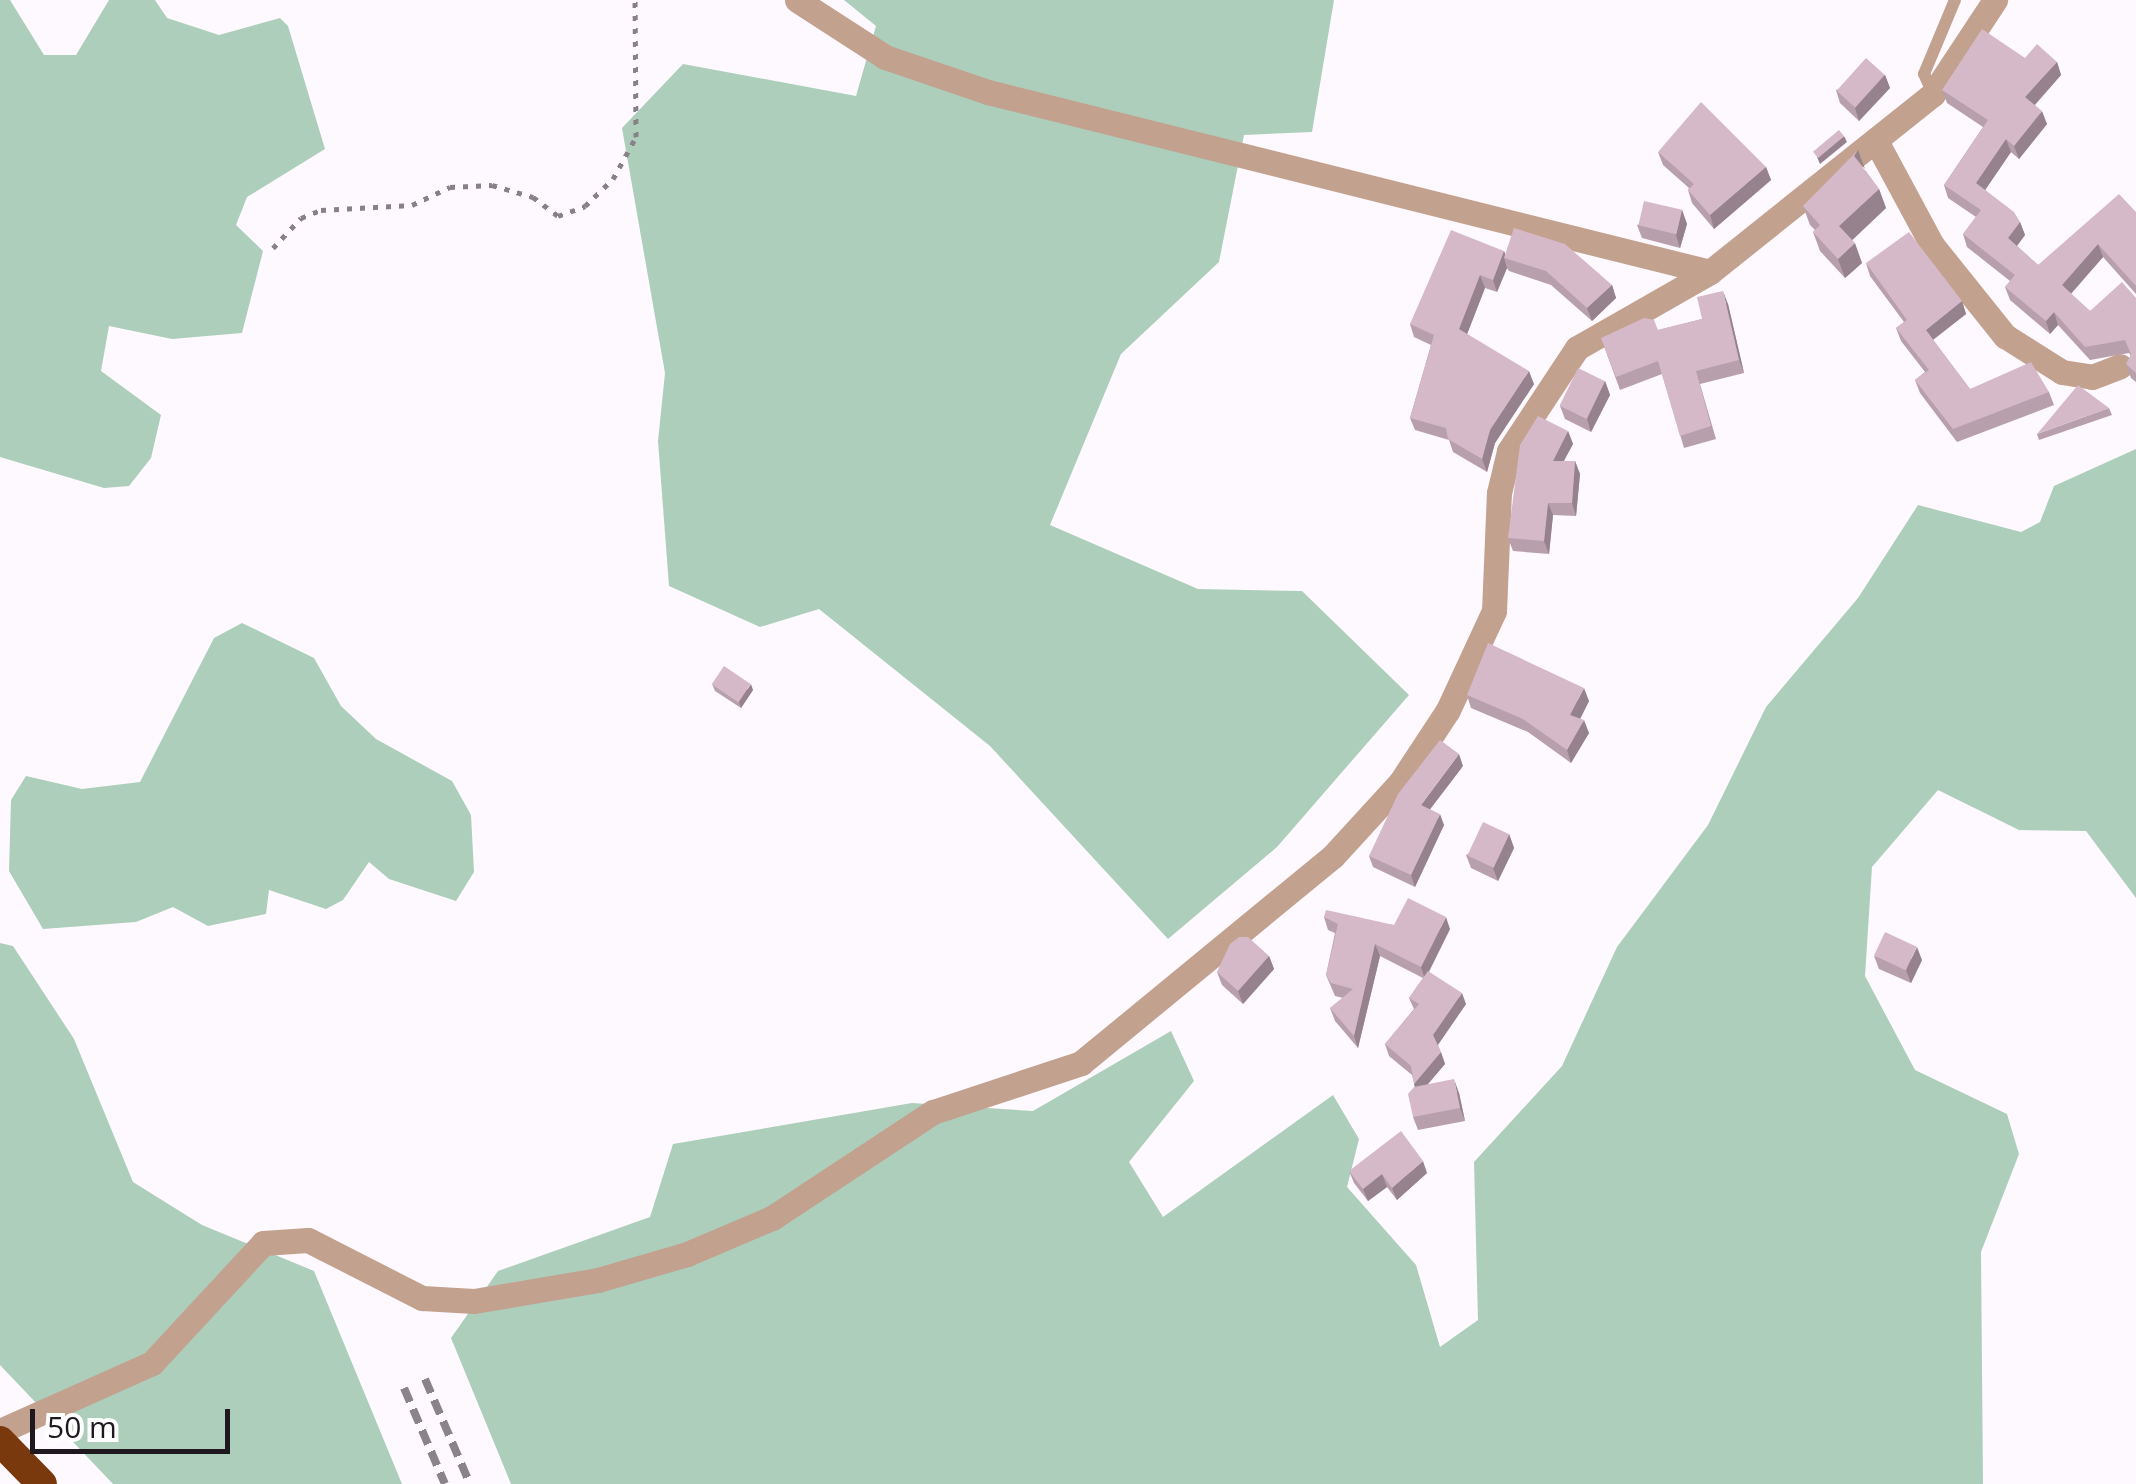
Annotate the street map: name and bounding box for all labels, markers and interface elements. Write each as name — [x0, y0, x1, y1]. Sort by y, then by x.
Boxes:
scale bar — [35, 1389, 235, 1451]
text: 50 m — [47, 1406, 117, 1447]

